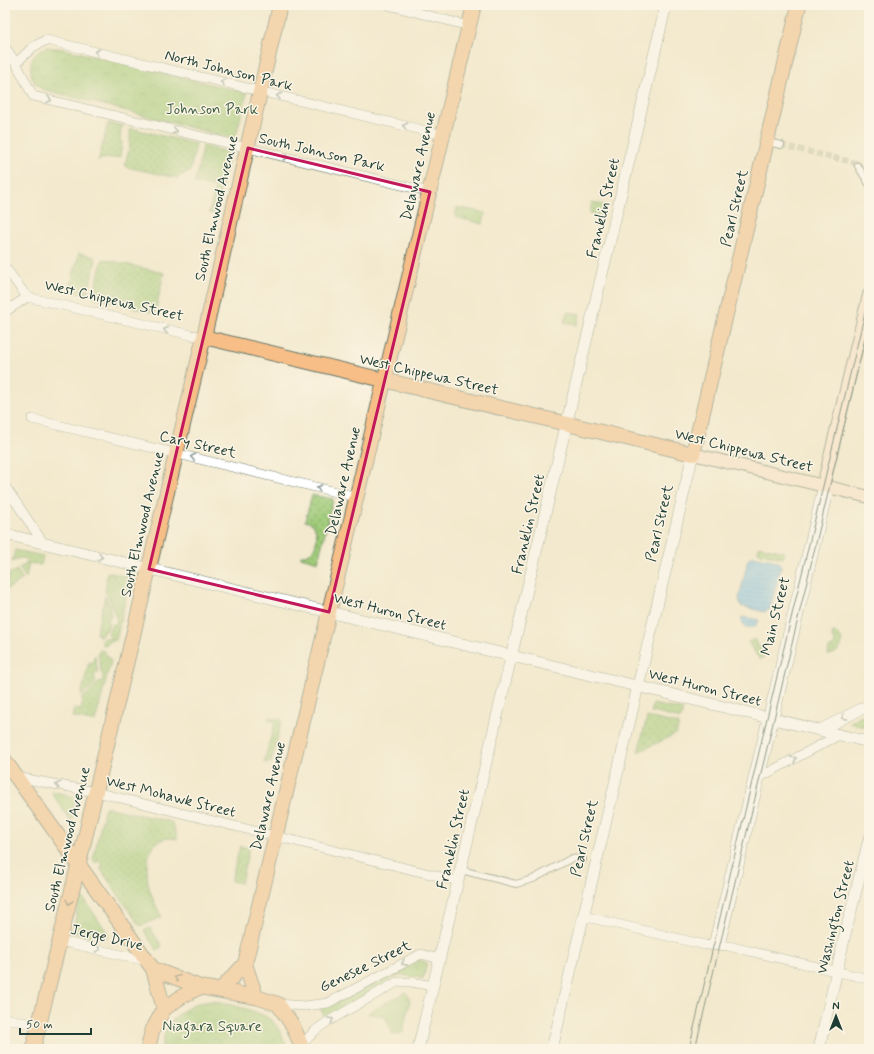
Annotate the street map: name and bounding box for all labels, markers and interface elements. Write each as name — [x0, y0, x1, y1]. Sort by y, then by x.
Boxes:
street label: North Johnson Park — [163, 45, 295, 97]
one-way arrow — [94, 48, 101, 57]
one-way arrow — [220, 79, 226, 87]
one-way arrow — [275, 92, 282, 100]
one-way arrow — [46, 95, 52, 103]
park label: Johnson Park — [166, 100, 259, 120]
street label: Delaware Avenue — [397, 110, 441, 223]
one-way arrow — [402, 122, 409, 131]
one-way arrow — [172, 126, 178, 134]
street label: South Johnson Park — [257, 129, 387, 177]
street label: South Elmwood Avenue — [190, 133, 243, 283]
one-way arrow — [282, 153, 289, 161]
street label: Franklin Street — [583, 156, 625, 260]
street label: Pearl Street — [716, 168, 754, 249]
street label: West Chippewa Street — [42, 275, 185, 327]
one-way arrow — [163, 326, 169, 334]
street label: West Chippewa Street — [357, 349, 500, 401]
street label: West Chippewa Street — [672, 424, 815, 478]
street label: Delaware Avenue — [322, 425, 366, 538]
street label: Cary Street — [157, 426, 238, 464]
street label: South Elmwood Avenue — [116, 449, 169, 599]
one-way arrow — [189, 454, 196, 462]
street label: Franklin Street — [508, 472, 550, 576]
street label: Pearl Street — [641, 483, 679, 564]
one-way arrow — [316, 484, 322, 492]
one-way arrow — [97, 553, 104, 561]
street label: Main Street — [757, 575, 795, 658]
street label: West Huron Street — [331, 588, 449, 636]
street label: West Huron Street — [646, 664, 764, 712]
one-way arrow — [841, 713, 849, 720]
street label: Delaware Avenue — [247, 740, 291, 853]
one-way arrow — [790, 756, 797, 763]
street label: South Elmwood Avenue — [40, 765, 96, 914]
street label: West Mohawk Street — [104, 771, 238, 823]
one-way arrow — [54, 781, 61, 790]
street label: Franklin Street — [433, 787, 475, 891]
street label: Pearl Street — [566, 798, 604, 879]
street label: Washington Street — [812, 858, 861, 976]
one-way arrow — [66, 899, 74, 905]
street label: Jerge Drive — [68, 920, 145, 957]
street label: Genesee Street — [316, 936, 415, 998]
one-way arrow — [95, 945, 101, 953]
one-way arrow — [400, 958, 408, 966]
one-way arrow — [173, 974, 180, 982]
north arrow — [816, 996, 856, 1036]
text: N — [832, 1000, 840, 1014]
scale bar — [20, 1010, 91, 1036]
text: 50 m — [26, 1017, 53, 1033]
park label: Niagara Square — [162, 1017, 262, 1038]
one-way arrow — [327, 1017, 334, 1024]

